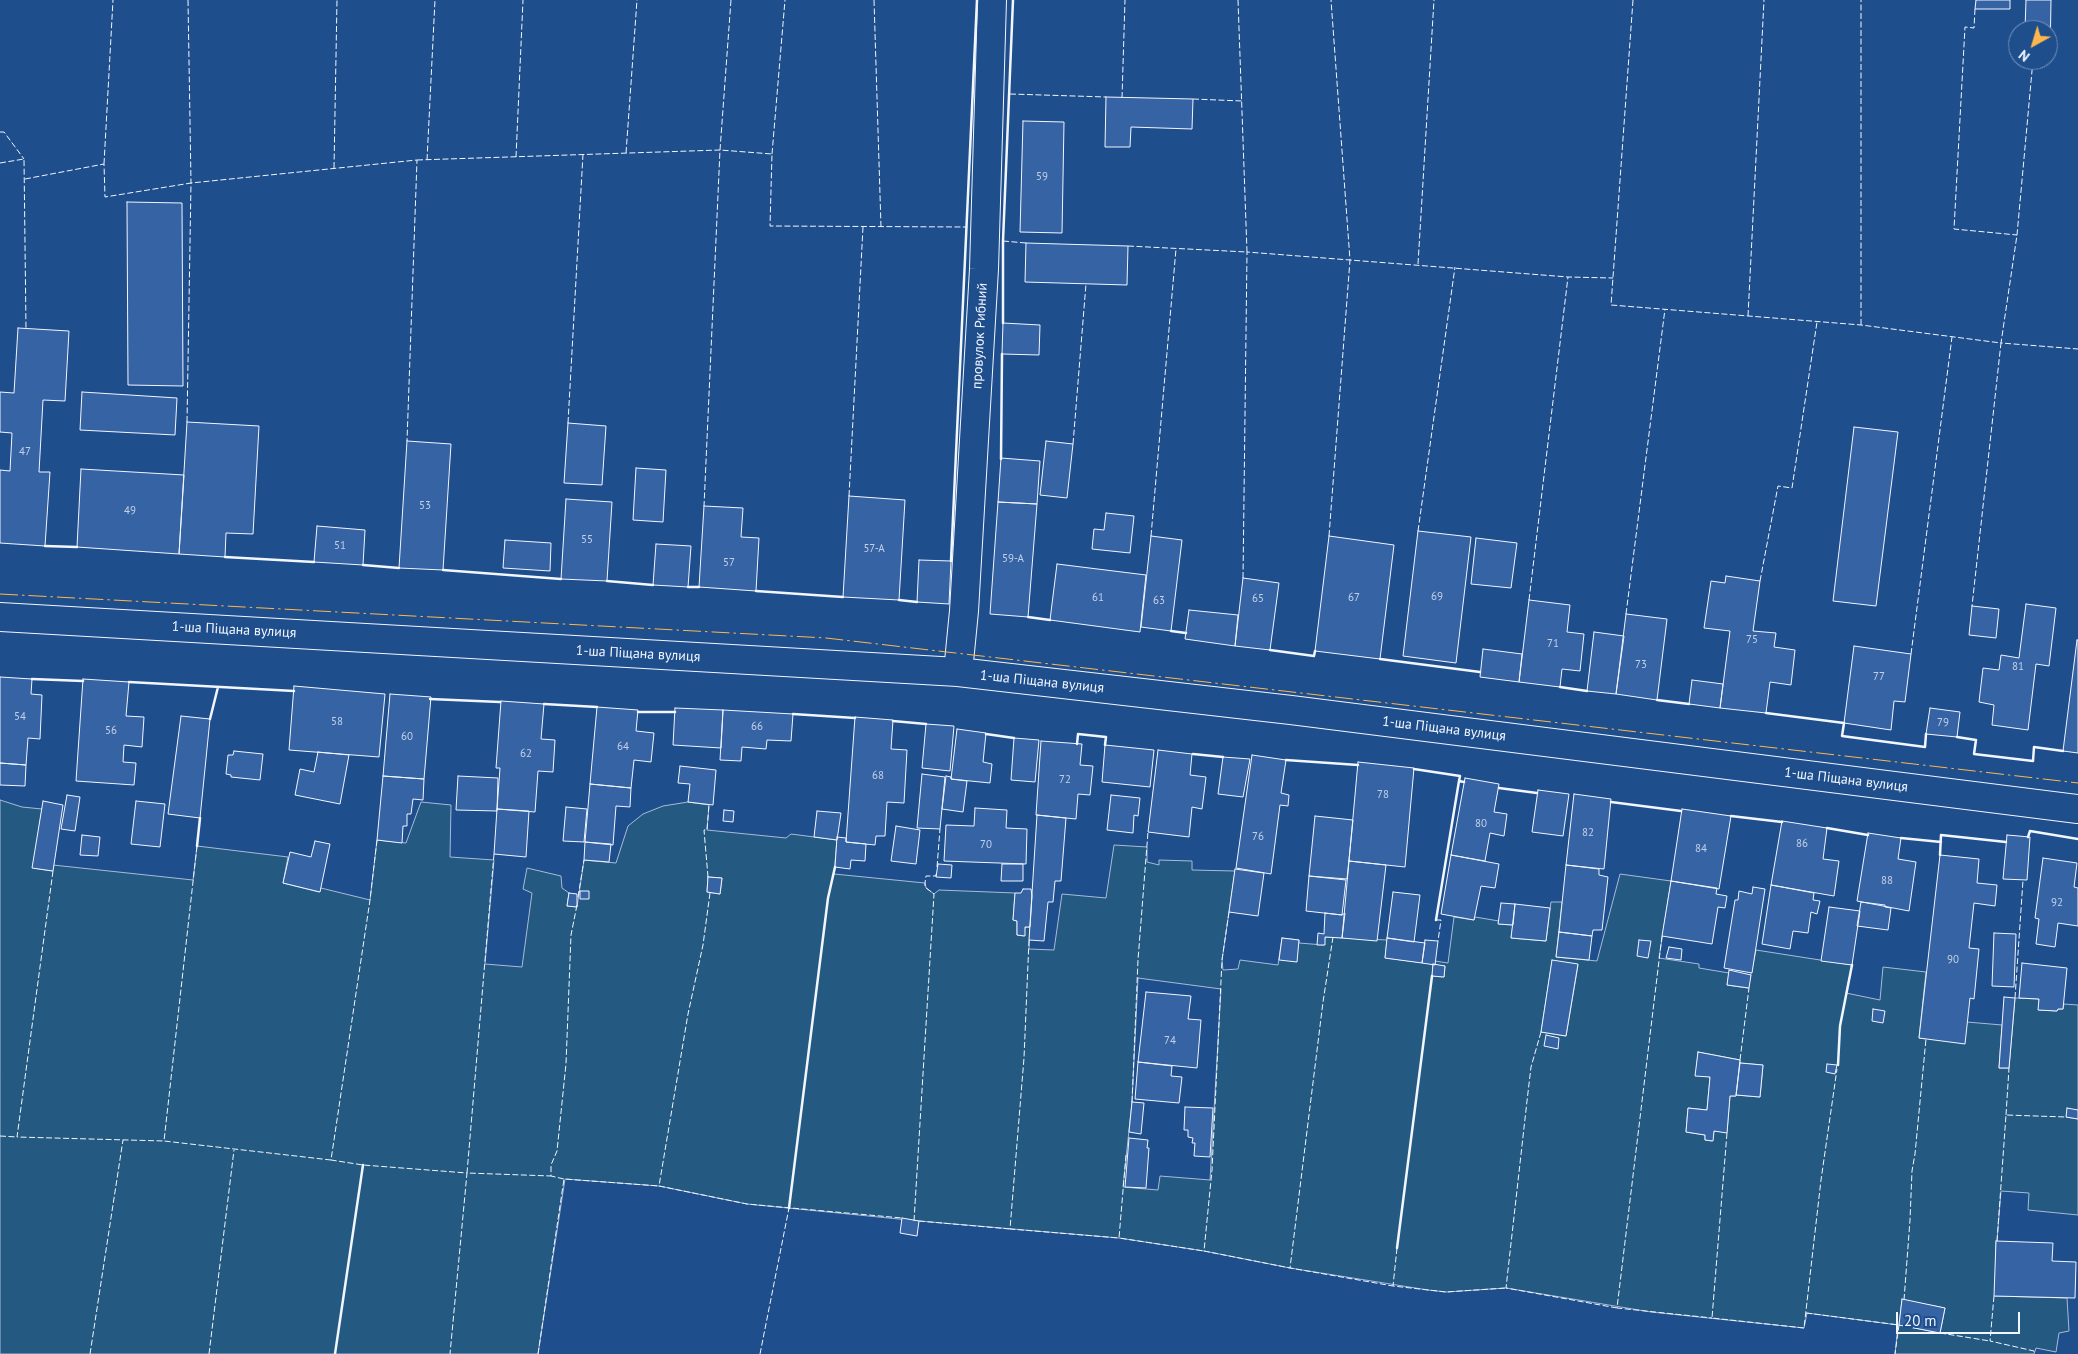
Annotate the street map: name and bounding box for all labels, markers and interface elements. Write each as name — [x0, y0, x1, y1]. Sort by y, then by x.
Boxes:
north arrow — [2008, 20, 2058, 70]
text: N — [2015, 46, 2033, 66]
house number: 59 — [1036, 170, 1048, 184]
street label: провулок Рибний — [969, 283, 991, 389]
house number: 47 — [19, 445, 31, 459]
house number: 53 — [419, 499, 431, 513]
house number: 49 — [124, 504, 136, 518]
house number: 55 — [581, 533, 593, 547]
house number: 51 — [334, 539, 346, 553]
house number: 57-А — [863, 542, 885, 556]
house number: 59-А — [1002, 552, 1024, 566]
house number: 57 — [723, 556, 735, 570]
house number: 69 — [1431, 590, 1443, 604]
house number: 61 — [1092, 591, 1104, 605]
house number: 67 — [1348, 591, 1360, 605]
house number: 65 — [1252, 592, 1264, 606]
house number: 63 — [1153, 594, 1165, 608]
street label: 1-ша Піщана вулиця — [171, 618, 297, 642]
house number: 75 — [1746, 633, 1758, 647]
house number: 71 — [1547, 637, 1559, 651]
street label: 1-ша Піщана вулиця — [575, 642, 701, 666]
house number: 73 — [1635, 658, 1647, 672]
house number: 81 — [2012, 660, 2024, 674]
street label: 1-ша Піщана вулиця — [979, 667, 1105, 697]
house number: 77 — [1873, 670, 1885, 684]
house number: 54 — [14, 710, 26, 724]
street label: 1-ша Піщана вулиця — [1381, 713, 1507, 745]
house number: 58 — [331, 715, 343, 729]
house number: 79 — [1937, 716, 1949, 730]
house number: 66 — [751, 720, 763, 734]
house number: 56 — [105, 724, 117, 738]
house number: 60 — [401, 730, 413, 744]
house number: 64 — [617, 740, 629, 754]
house number: 62 — [520, 747, 532, 761]
street label: 1-ша Піщана вулиця — [1783, 764, 1909, 796]
house number: 68 — [872, 769, 884, 783]
house number: 72 — [1059, 773, 1071, 787]
house number: 78 — [1377, 788, 1389, 802]
house number: 80 — [1475, 817, 1487, 831]
house number: 82 — [1582, 826, 1594, 840]
house number: 76 — [1252, 830, 1264, 844]
house number: 86 — [1796, 837, 1808, 851]
house number: 70 — [980, 838, 992, 852]
house number: 84 — [1695, 842, 1707, 856]
house number: 88 — [1881, 874, 1893, 888]
house number: 92 — [2051, 896, 2063, 910]
house number: 90 — [1947, 953, 1959, 967]
house number: 74 — [1164, 1034, 1176, 1048]
scale bar — [1898, 1302, 2022, 1334]
text: 20 m — [1904, 1311, 1937, 1330]

